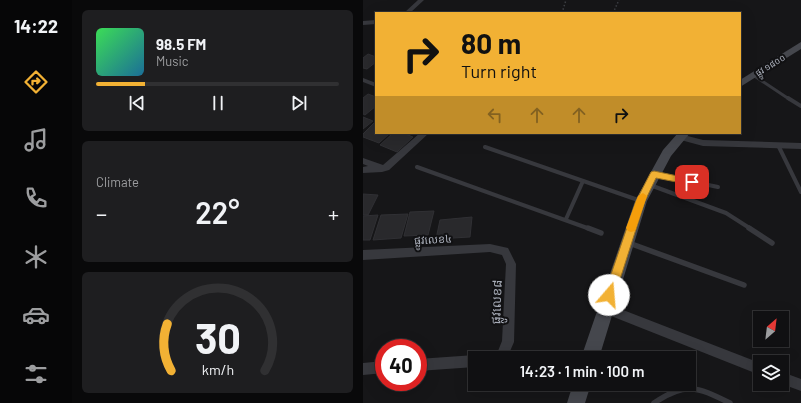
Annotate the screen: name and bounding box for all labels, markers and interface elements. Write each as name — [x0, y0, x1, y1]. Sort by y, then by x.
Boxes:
text: 14:22 — [14, 15, 58, 37]
text: 80 m — [461, 26, 521, 60]
icon: right — [395, 28, 447, 80]
text: 98.5 FM — [156, 35, 206, 53]
street label: ផ្លូវ ១៨០០ — [753, 52, 788, 81]
text: Music — [156, 53, 189, 69]
text: Turn right — [461, 60, 537, 82]
icon: directions — [22, 68, 50, 96]
icon: previous — [126, 92, 148, 114]
icon: pause — [207, 92, 229, 114]
icon: next — [288, 92, 310, 114]
icon: left — [484, 104, 506, 126]
icon: ahead — [526, 104, 548, 126]
icon: ahead — [568, 104, 590, 126]
icon: right — [610, 104, 632, 126]
icon: music — [22, 126, 50, 154]
pin — [675, 165, 709, 199]
icon: arrive — [681, 171, 703, 193]
text: Climate — [96, 174, 139, 190]
icon: phone — [22, 184, 50, 212]
text: 22° — [195, 194, 240, 230]
text: − — [96, 200, 107, 226]
text: + — [328, 200, 339, 226]
street label: ផ្លូវលេខ៤ — [414, 232, 452, 251]
icon: climate — [22, 243, 50, 271]
position arrow — [588, 274, 630, 316]
street label: ផ្លូវលេខ៨ — [487, 279, 509, 325]
icon: car — [22, 301, 50, 329]
text: 30 — [194, 311, 241, 361]
north arrow — [753, 311, 789, 347]
map controls — [753, 311, 789, 391]
speed limit sign: 40 — [375, 339, 427, 391]
button: layers — [753, 355, 789, 391]
icon: filters — [22, 360, 50, 388]
text: km/h — [201, 360, 234, 377]
text: 14:23 · 1 min · 100 m — [520, 362, 644, 380]

